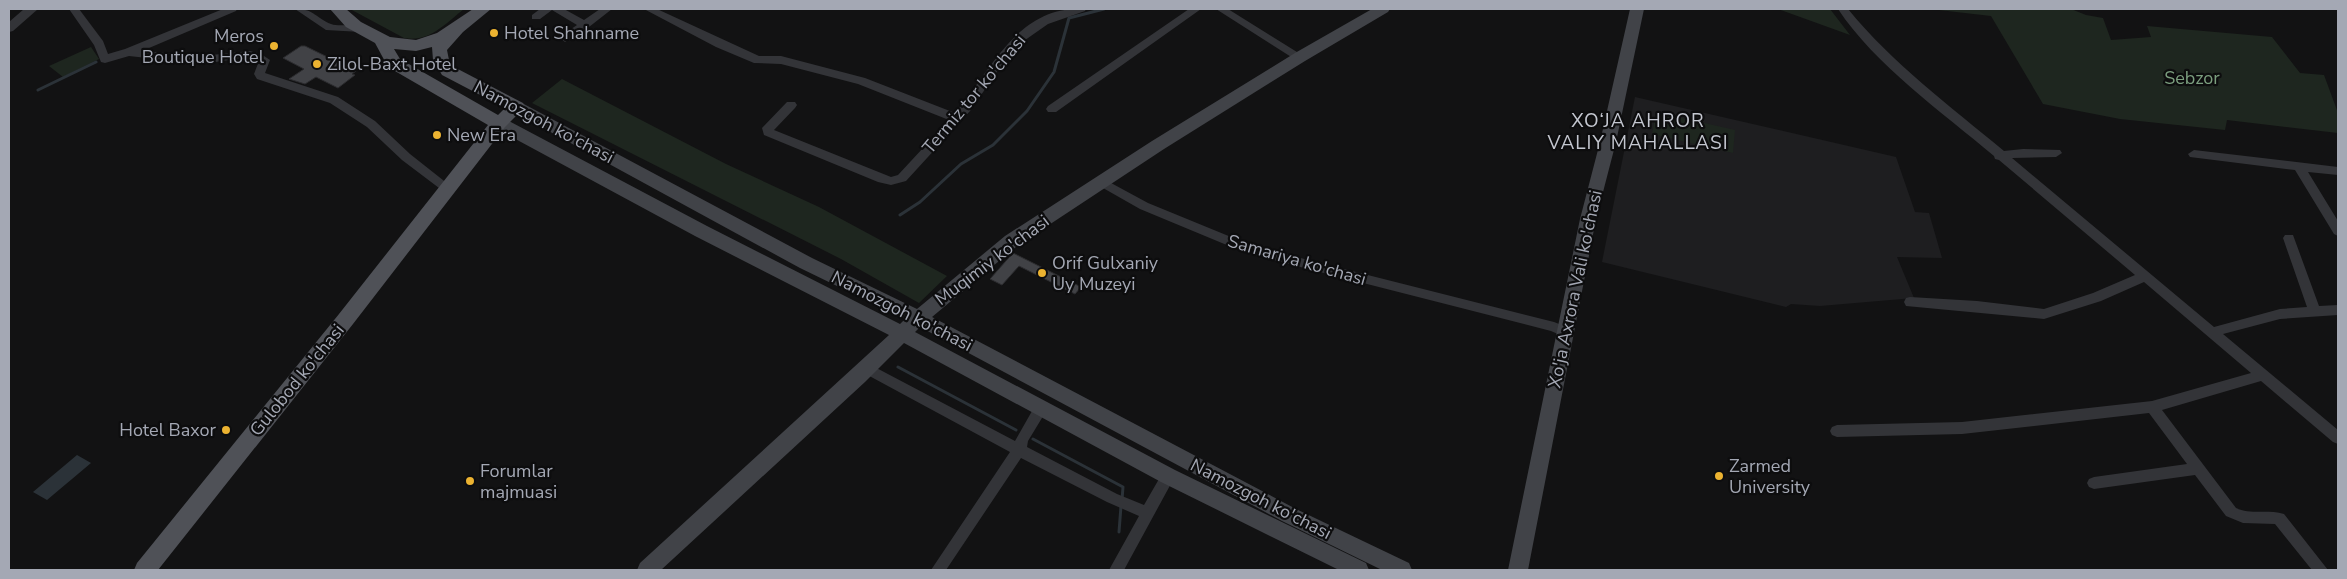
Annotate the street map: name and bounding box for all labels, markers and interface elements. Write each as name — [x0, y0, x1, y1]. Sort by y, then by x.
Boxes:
place label: Hotel Shahname — [504, 21, 639, 45]
place label: Meros Boutique Hotel — [142, 24, 265, 69]
marker: Hotel Shahname — [488, 27, 500, 39]
street label: Termiz tor ko'chasi — [917, 29, 1031, 159]
marker: Meros Boutique Hotel — [268, 40, 280, 52]
place label: Zilol-Baxt Hotel — [327, 52, 457, 76]
marker: Zilol-Baxt Hotel — [311, 58, 323, 70]
park label: Sebzor — [2164, 66, 2220, 90]
street label: Namozgoh ko'chasi — [470, 75, 618, 169]
district label: XO‘JA AHROR VALIY MAHALLASI — [1546, 108, 1729, 156]
place label: New Era — [447, 123, 516, 147]
marker: New Era — [431, 129, 443, 141]
street label: Xo'ja Axrora Vali ko'chasi — [1542, 188, 1608, 390]
street label: Muqimiy ko'chasi — [930, 209, 1054, 311]
street label: Samariya ko'chasi — [1225, 229, 1369, 291]
place label: Orif Gulxaniy Uy Muzeyi — [1052, 251, 1159, 296]
street label: Namozgoh ko'chasi — [827, 265, 977, 357]
marker: Orif Gulxaniy Uy Muzeyi — [1036, 267, 1048, 279]
street label: Gulobod ko'chasi — [244, 319, 350, 441]
place label: Hotel Baxor — [119, 418, 217, 442]
marker: Hotel Baxor — [220, 424, 232, 436]
street label: Namozgoh ko'chasi — [1186, 453, 1336, 545]
place label: Zarmed University — [1729, 454, 1811, 499]
place label: Forumlar majmuasi — [480, 459, 557, 504]
marker: Zarmed University — [1713, 470, 1725, 482]
marker: Forumlar majmuasi — [464, 475, 476, 487]

